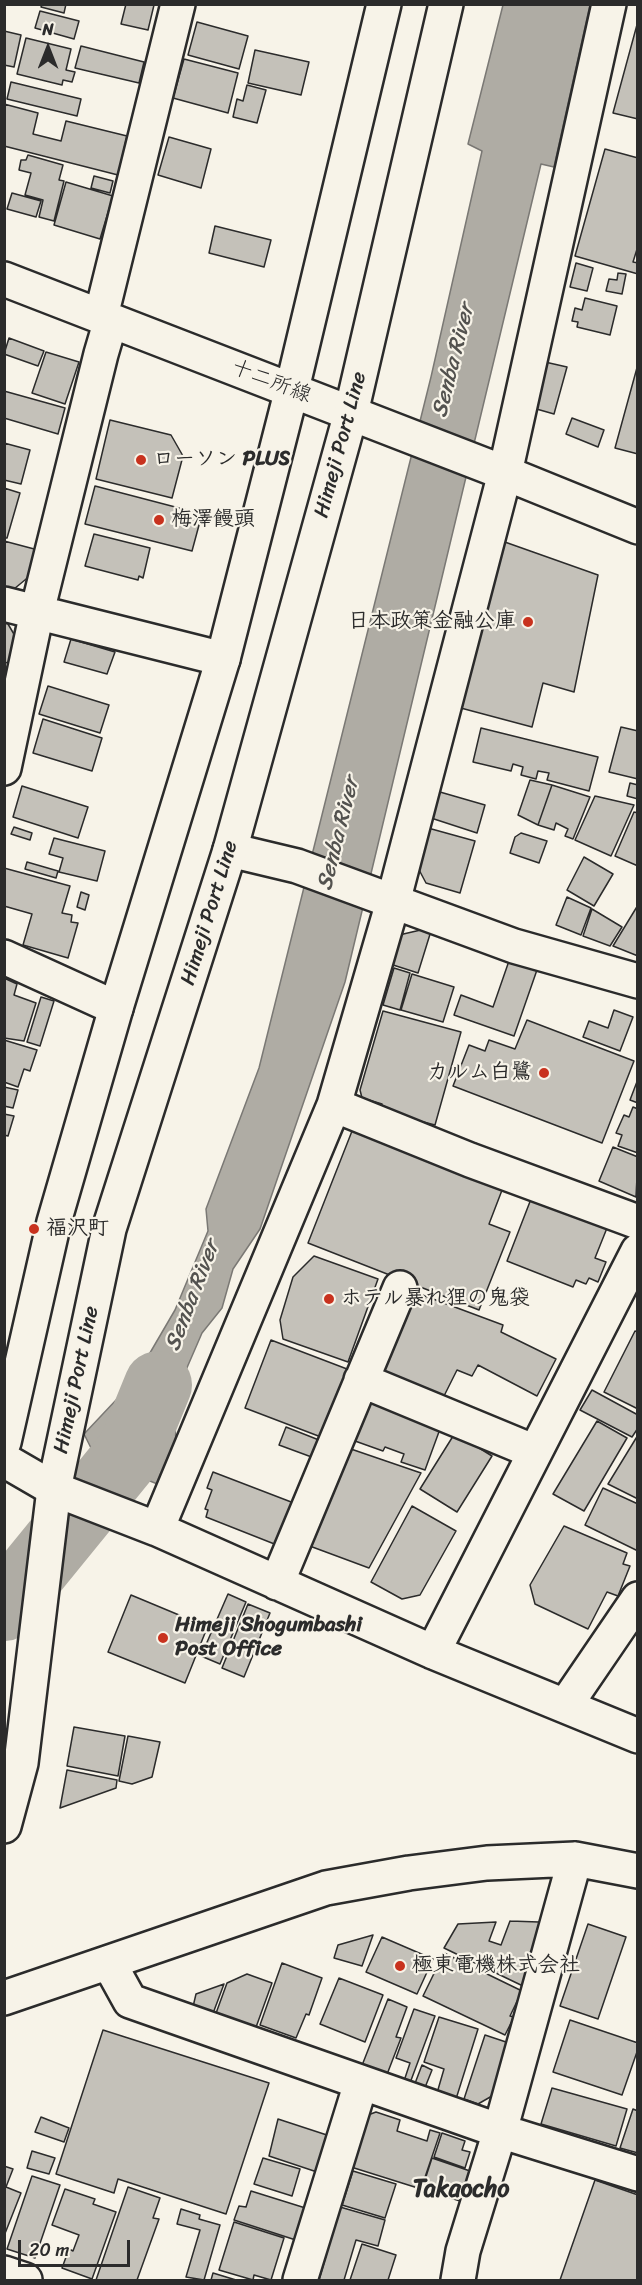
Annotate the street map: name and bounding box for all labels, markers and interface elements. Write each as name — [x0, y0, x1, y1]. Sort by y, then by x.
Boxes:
text: N — [42, 15, 54, 44]
north arrow — [18, 18, 78, 78]
water label: Senba River — [427, 302, 481, 420]
street label: 十二所線 — [227, 355, 315, 409]
street label: Himeji Port Line — [309, 369, 373, 521]
place label: ローソン PLUS — [153, 447, 290, 473]
marker: ローソン PLUS — [134, 453, 148, 467]
place label: 梅澤饅頭 — [171, 507, 255, 533]
marker: 梅澤饅頭 — [152, 513, 166, 527]
place label: 日本政策金融公庫 — [348, 609, 516, 635]
marker: 日本政策金融公庫 — [521, 615, 535, 629]
water label: Senba River — [312, 775, 366, 893]
street label: Himeji Port Line — [176, 838, 244, 988]
place label: カルム白鷺 — [427, 1060, 532, 1086]
marker: カルム白鷺 — [537, 1066, 551, 1080]
place label: 福沢町 — [46, 1216, 109, 1242]
marker: 福沢町 — [27, 1222, 41, 1236]
water label: Senba River — [160, 1237, 226, 1355]
place label: ホテル暴れ狸の鬼袋 — [341, 1286, 530, 1312]
marker: ホテル暴れ狸の鬼袋 — [322, 1292, 336, 1306]
street label: Himeji Port Line — [49, 1304, 105, 1456]
place label: Himeji Shogumbashi Post Office — [175, 1613, 362, 1663]
marker: Himeji Shogumbashi Post Office — [156, 1631, 170, 1645]
place label: 極東電機株式会社 — [412, 1953, 580, 1979]
marker: 極東電機株式会社 — [393, 1959, 407, 1973]
district label: Takaocho — [413, 2176, 509, 2204]
scale bar — [21, 2228, 134, 2266]
text: 20 m — [29, 2234, 69, 2266]

